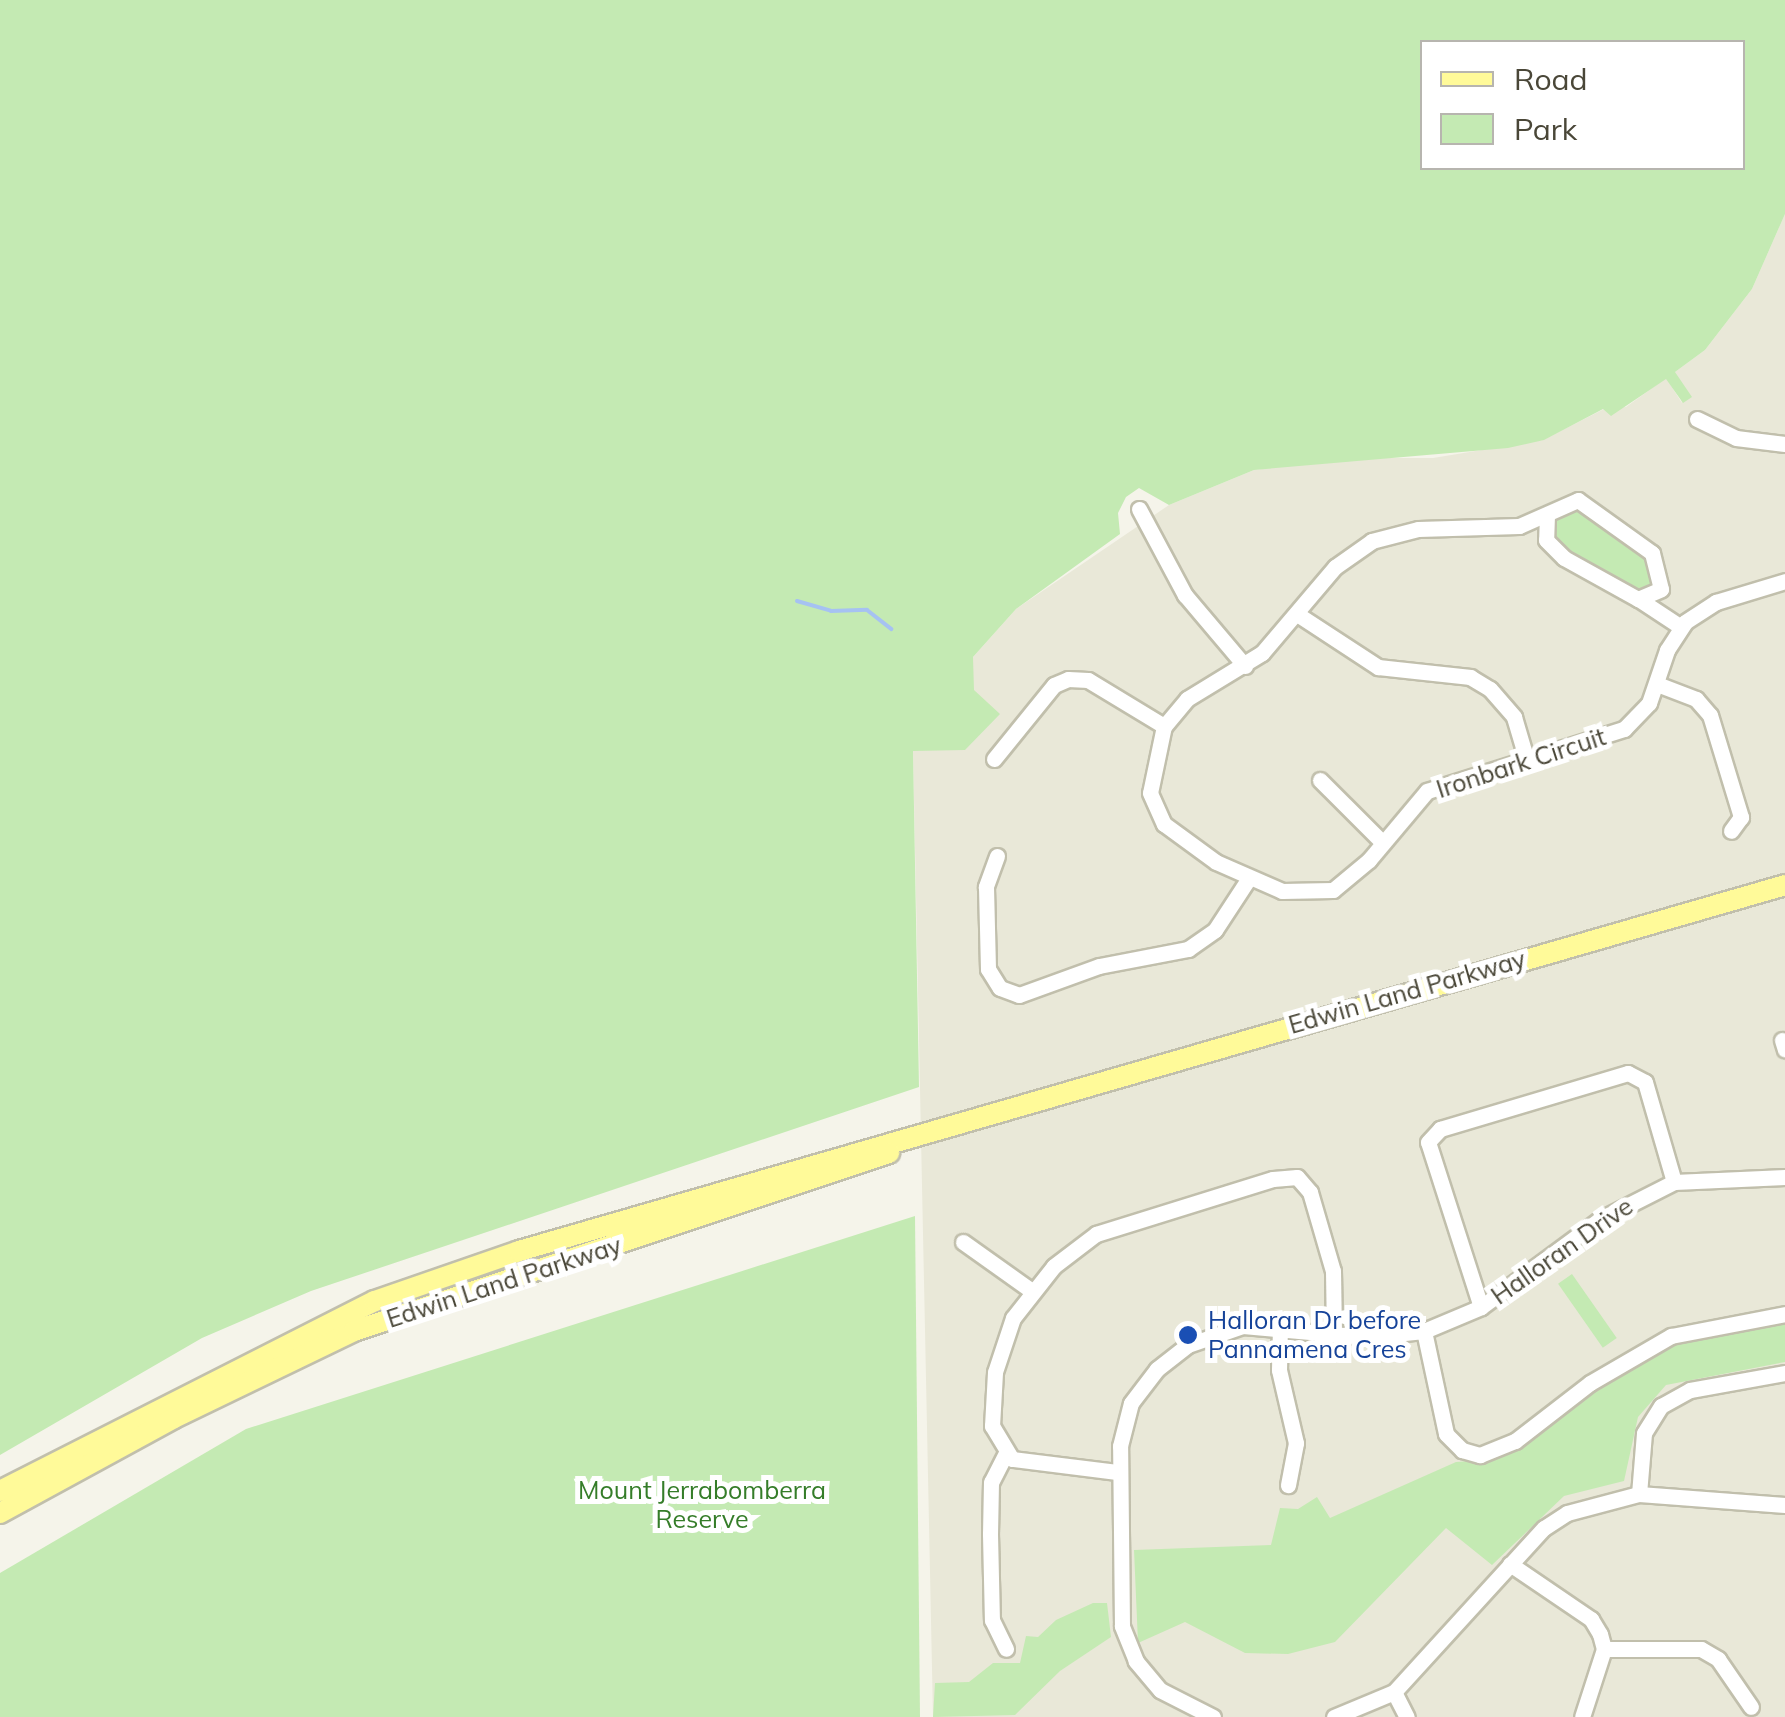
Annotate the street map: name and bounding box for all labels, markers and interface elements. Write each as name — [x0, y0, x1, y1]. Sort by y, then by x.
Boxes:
legend — [1420, 40, 1745, 170]
text: Road — [1514, 60, 1588, 98]
text: Park — [1514, 110, 1577, 148]
street label: Ironbark Circuit — [1433, 722, 1609, 804]
street label: Edwin Land Parkway — [1285, 944, 1529, 1040]
street label: Halloran Drive — [1485, 1191, 1639, 1311]
street label: Edwin Land Parkway — [383, 1230, 625, 1334]
place label: Halloran Dr before Pannamena Cres — [1208, 1306, 1421, 1365]
marker: Halloran Dr before Pannamena Cres — [1177, 1324, 1199, 1346]
park label: Mount Jerrabomberra Reserve — [578, 1476, 826, 1535]

